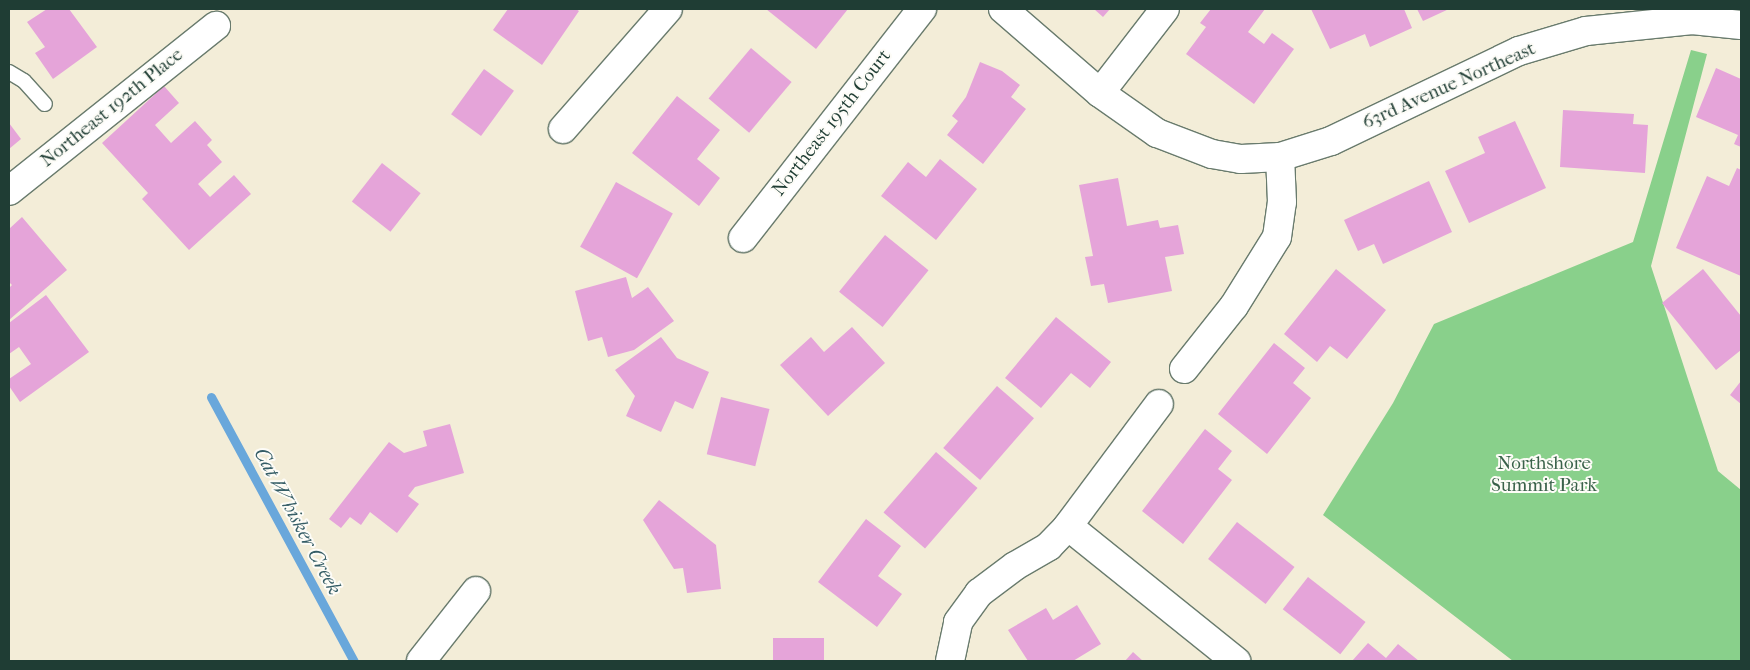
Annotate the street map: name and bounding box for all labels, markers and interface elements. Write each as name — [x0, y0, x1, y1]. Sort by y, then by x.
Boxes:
street label: 63rd Avenue Northeast — [1359, 38, 1539, 134]
street label: Northeast 192th Place — [36, 44, 188, 172]
street label: Northeast 195th Court — [768, 45, 896, 201]
water label: Cat Whisker Creek — [249, 443, 347, 599]
park label: Northshore Summit Park — [1491, 453, 1597, 497]

